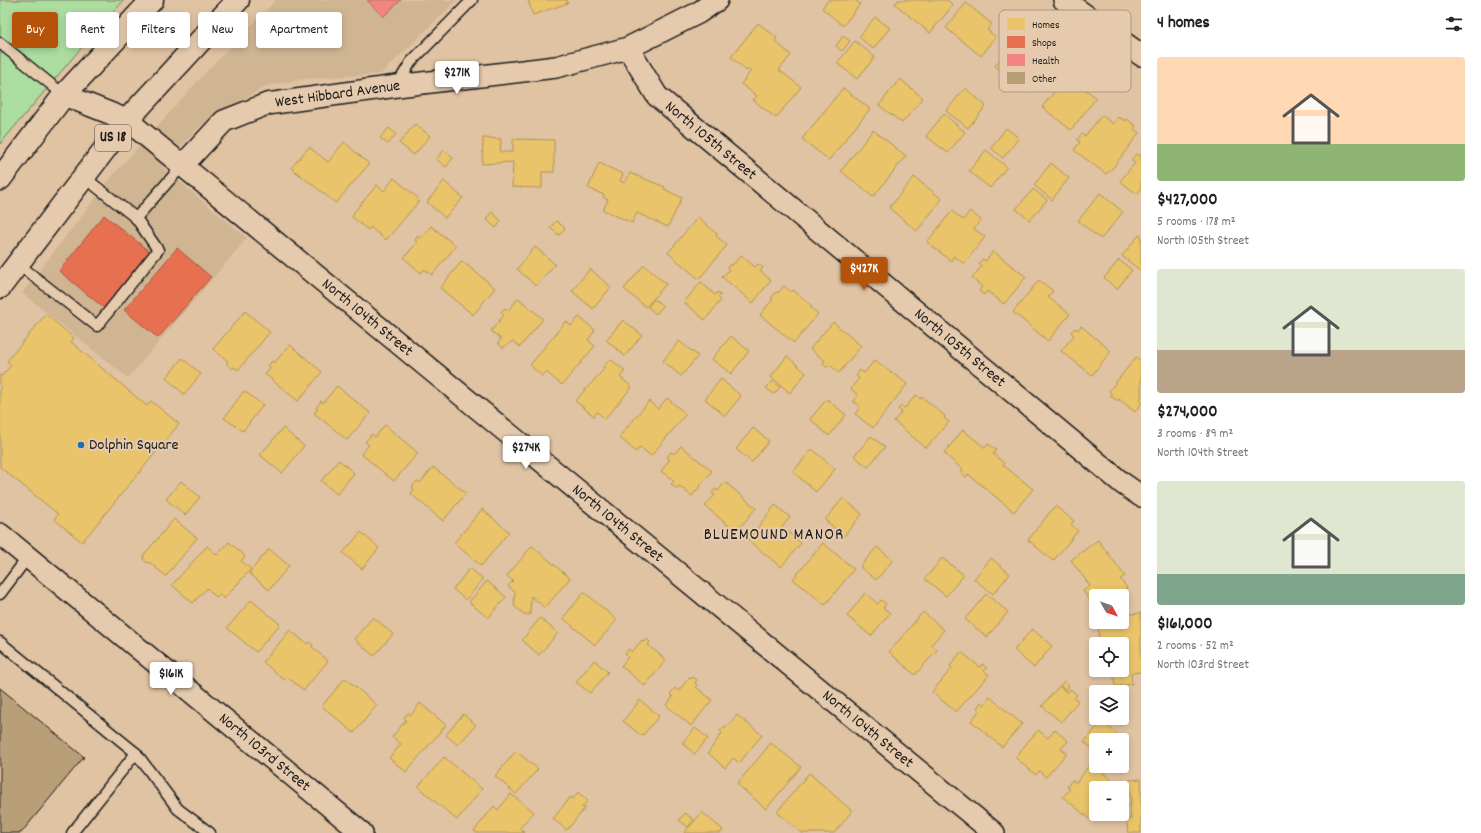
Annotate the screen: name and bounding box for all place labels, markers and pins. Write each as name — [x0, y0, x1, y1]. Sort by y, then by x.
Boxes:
pin: $271K — [429, 61, 485, 95]
pin: $427K — [836, 257, 892, 291]
place label: Dolphin Square — [89, 434, 178, 457]
pin: $274K — [498, 436, 554, 470]
marker: Dolphin Square — [76, 440, 86, 450]
pin: $161K — [143, 662, 199, 696]

